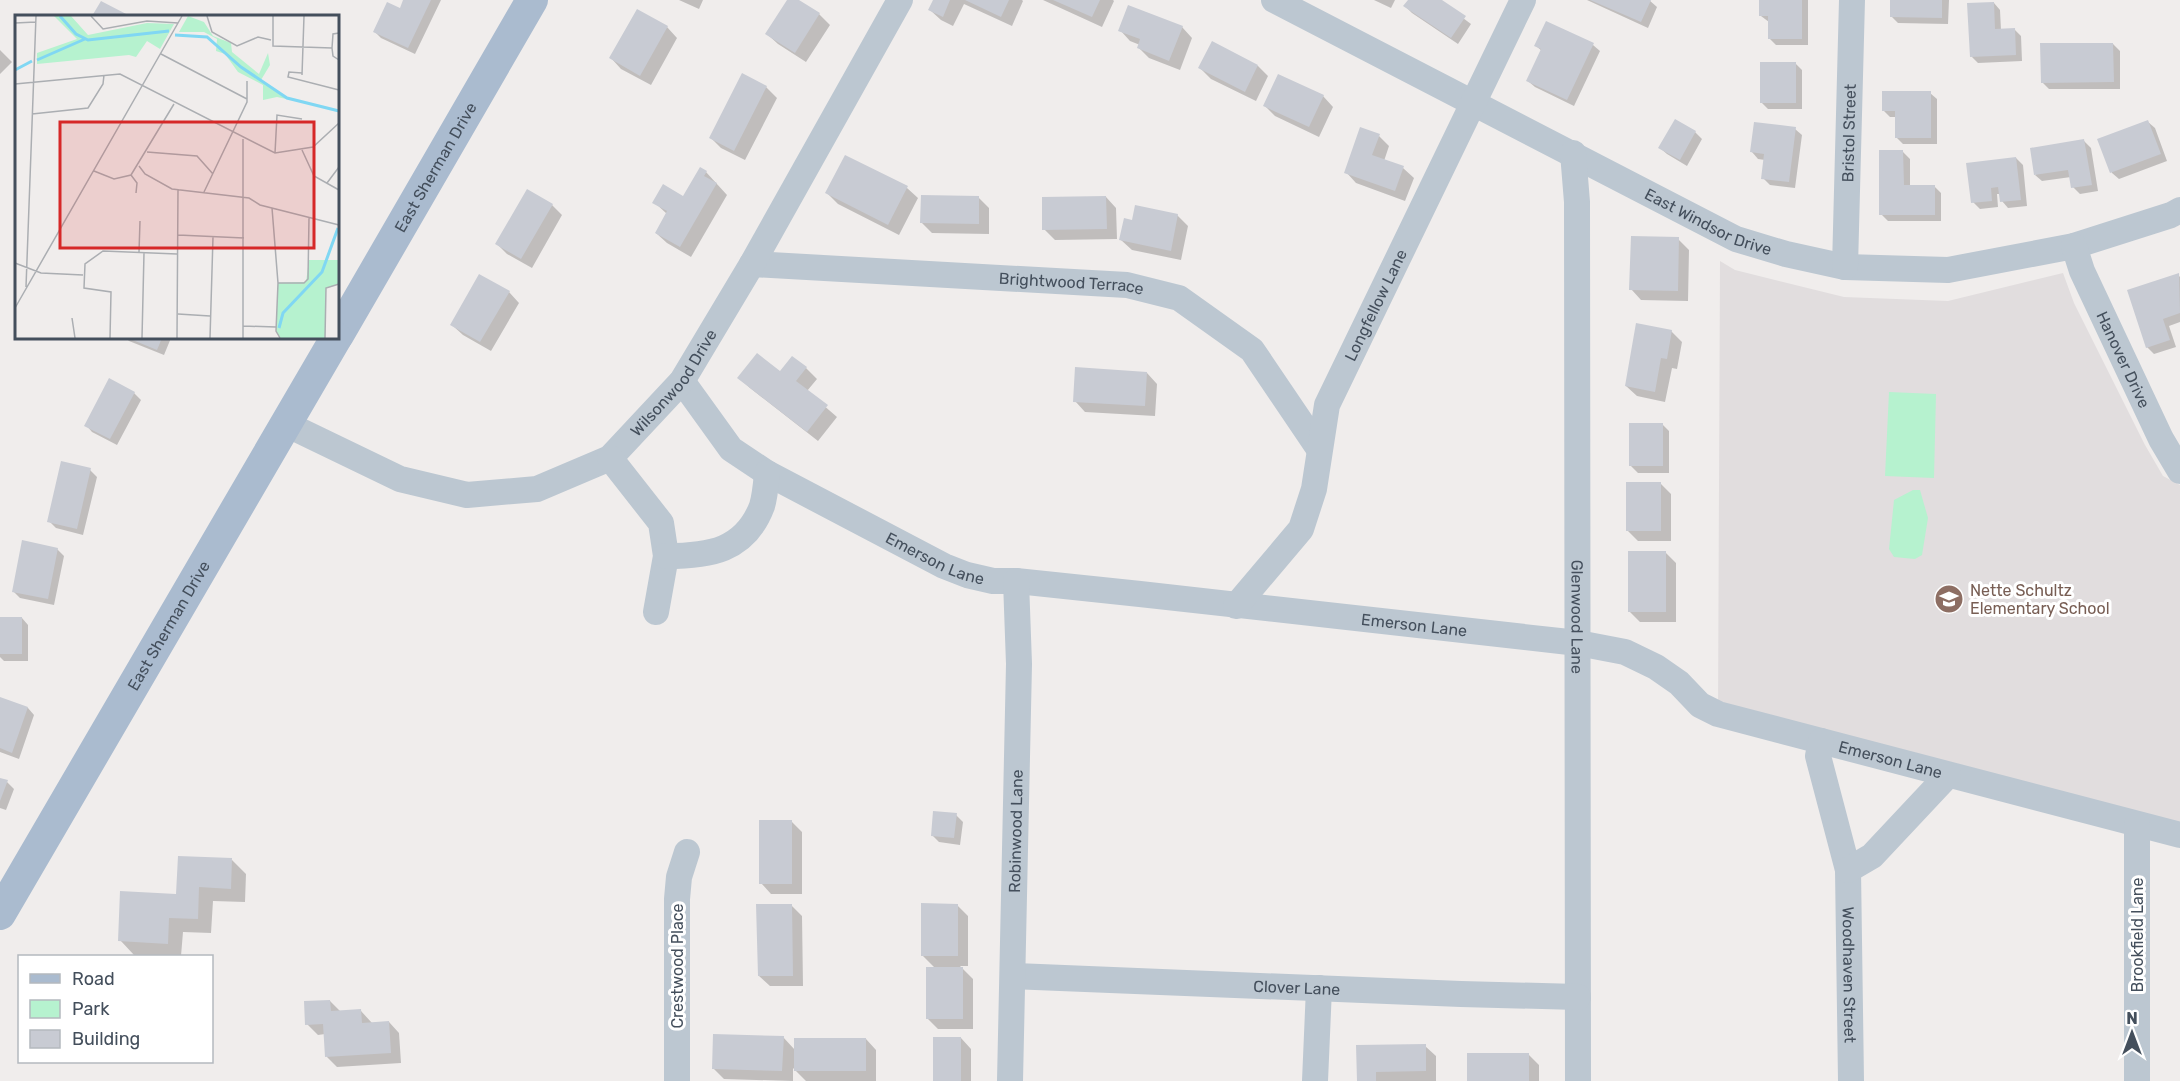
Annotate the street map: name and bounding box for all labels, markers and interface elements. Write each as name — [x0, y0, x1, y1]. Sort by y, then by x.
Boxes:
inset map — [15, 15, 339, 339]
street label: Bristol Street — [1838, 84, 1859, 182]
street label: East Sherman Drive — [390, 99, 480, 235]
street label: East Windsor Drive — [1642, 184, 1774, 259]
street label: Longfellow Lane — [1340, 246, 1411, 364]
street label: Brightwood Terrace — [998, 268, 1146, 298]
street label: Hanover Drive — [2093, 308, 2154, 411]
street label: Wilsonwood Drive — [626, 326, 720, 440]
street label: Emerson Lane — [883, 528, 986, 588]
street label: East Sherman Drive — [123, 557, 214, 694]
street label: Glenwood Lane — [1568, 560, 1587, 674]
place label: Nette Schultz Elementary School — [1970, 581, 2110, 618]
school or university icon: Nette Schultz Elementary School — [1933, 583, 1965, 615]
street label: Emerson Lane — [1360, 609, 1468, 640]
street label: Emerson Lane — [1837, 736, 1944, 782]
street label: Robinwood Lane — [1005, 769, 1026, 893]
street label: Brookfield Lane — [2128, 878, 2147, 992]
street label: Crestwood Place — [668, 903, 687, 1029]
street label: Woodhaven Street — [1839, 907, 1860, 1043]
legend — [18, 955, 213, 1063]
text: Road — [72, 968, 115, 990]
street label: Clover Lane — [1253, 976, 1341, 999]
text: Park — [72, 998, 110, 1020]
north arrow — [2102, 1003, 2162, 1063]
text: N — [2126, 1009, 2138, 1028]
text: Building — [72, 1028, 140, 1050]

